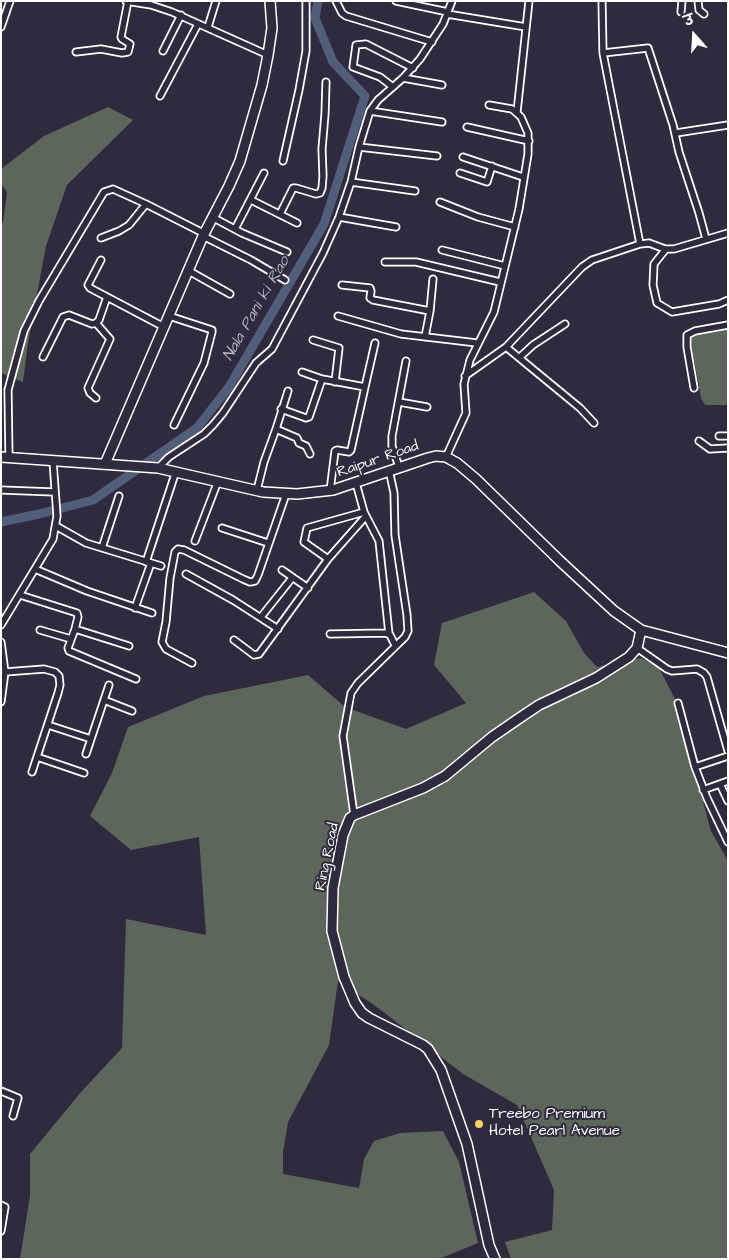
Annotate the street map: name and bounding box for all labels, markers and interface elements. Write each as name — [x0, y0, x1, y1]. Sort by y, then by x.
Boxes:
north arrow — [669, 10, 719, 60]
text: उ — [681, 10, 697, 32]
water label: Nala Pani ki Rao — [219, 253, 295, 365]
street label: Raipur Road — [335, 438, 421, 482]
street label: Ring Road — [312, 822, 344, 892]
place label: Treebo Premium Hotel Pearl Avenue — [489, 1106, 620, 1141]
marker: Treebo Premium Hotel Pearl Avenue — [473, 1118, 485, 1130]

